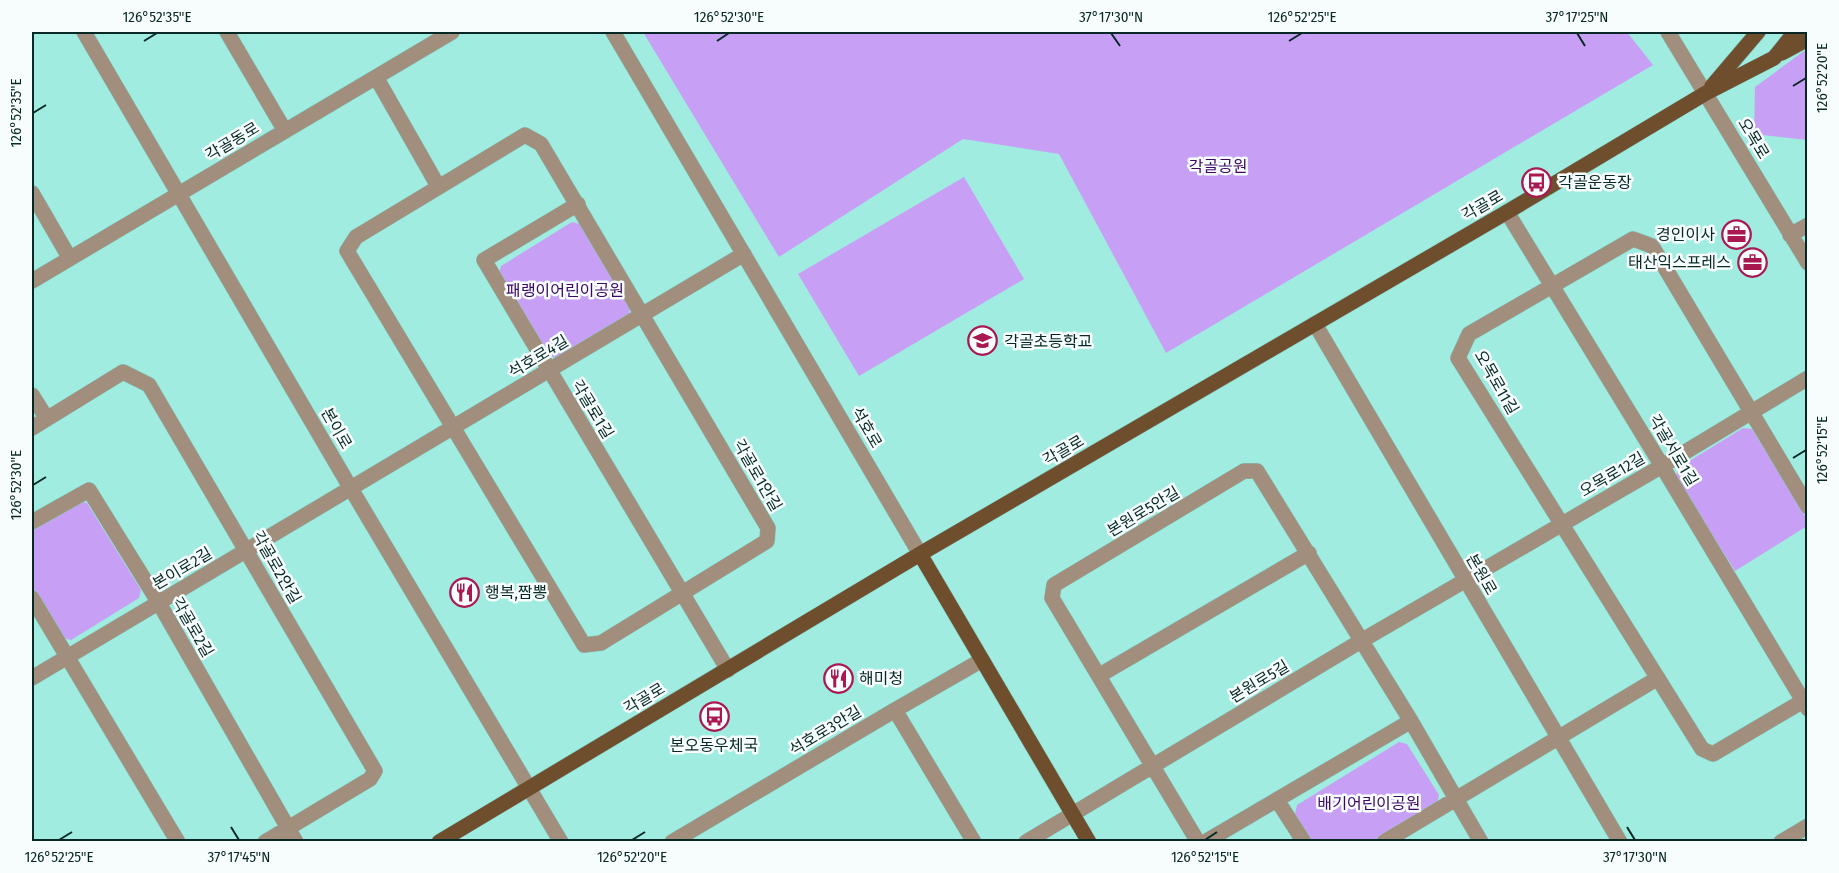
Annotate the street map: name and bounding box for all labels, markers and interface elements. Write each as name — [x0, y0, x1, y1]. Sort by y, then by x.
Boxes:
text: 126°52'35"E — [122, 8, 192, 26]
text: 126°52'30"E — [694, 8, 764, 26]
text: 37°17'30"N — [1079, 8, 1143, 26]
text: 126°52'25"E — [1268, 8, 1336, 26]
text: 37°17'25"N — [1546, 8, 1608, 26]
text: 126°52'20"E — [1813, 43, 1831, 113]
text: 126°52'35"E — [7, 78, 25, 148]
street label: 오목로 — [1734, 114, 1773, 162]
street label: 각골동로 — [202, 118, 263, 165]
park label: 각골공원 — [1189, 157, 1247, 176]
bus stop icon: 각골운동장 — [1521, 166, 1553, 198]
place label: 각골운동장 — [1558, 173, 1632, 192]
street label: 각골로 — [1458, 186, 1506, 225]
office icon: 경인이사 — [1720, 218, 1752, 250]
place label: 경인이사 — [1656, 225, 1715, 244]
office icon: 태산익스프레스 — [1736, 246, 1768, 278]
place label: 태산익스프레스 — [1628, 253, 1731, 272]
park label: 패랭이어린이공원 — [506, 281, 624, 300]
school or university icon: 각골초등학교 — [967, 325, 999, 357]
street label: 석호로4길 — [505, 331, 572, 382]
place label: 각골초등학교 — [1004, 332, 1092, 351]
street label: 오목로11길 — [1471, 347, 1523, 418]
street label: 각골로1길 — [568, 376, 617, 442]
street label: 석호로 — [847, 403, 886, 451]
street label: 본이로 — [317, 404, 356, 452]
street label: 각골서로1길 — [1645, 411, 1702, 489]
text: 126°52'15"E — [1813, 416, 1831, 484]
street label: 각골로 — [1039, 431, 1087, 470]
street label: 각골로1안길 — [729, 436, 786, 515]
street label: 오목로12길 — [1576, 448, 1648, 501]
text: 126°52'30"E — [7, 450, 25, 520]
street label: 본원로5안길 — [1104, 482, 1183, 540]
street label: 각골로2안길 — [248, 528, 305, 607]
street label: 본이로2길 — [149, 543, 215, 594]
street label: 본원로 — [1462, 550, 1501, 598]
restaurant icon: 행복,짬뽕 — [448, 576, 480, 608]
place label: 행복,짬뽕 — [485, 583, 547, 602]
street label: 각골로2길 — [168, 594, 217, 661]
street label: 본원로5길 — [1226, 656, 1293, 707]
restaurant icon: 해미청 — [822, 662, 854, 694]
place label: 해미청 — [859, 669, 903, 688]
street label: 각골로 — [620, 679, 668, 718]
bus stop icon: 본오동우체국 — [698, 701, 730, 733]
street label: 석호로3안길 — [786, 701, 865, 759]
place label: 본오동우체국 — [670, 736, 758, 755]
park label: 배기어린이공원 — [1317, 794, 1421, 813]
text: 126°52'25"E — [25, 848, 93, 866]
text: 37°17'45"N — [208, 848, 270, 866]
text: 126°52'20"E — [597, 848, 667, 866]
text: 126°52'15"E — [1171, 848, 1239, 866]
text: 37°17'30"N — [1603, 848, 1667, 866]

